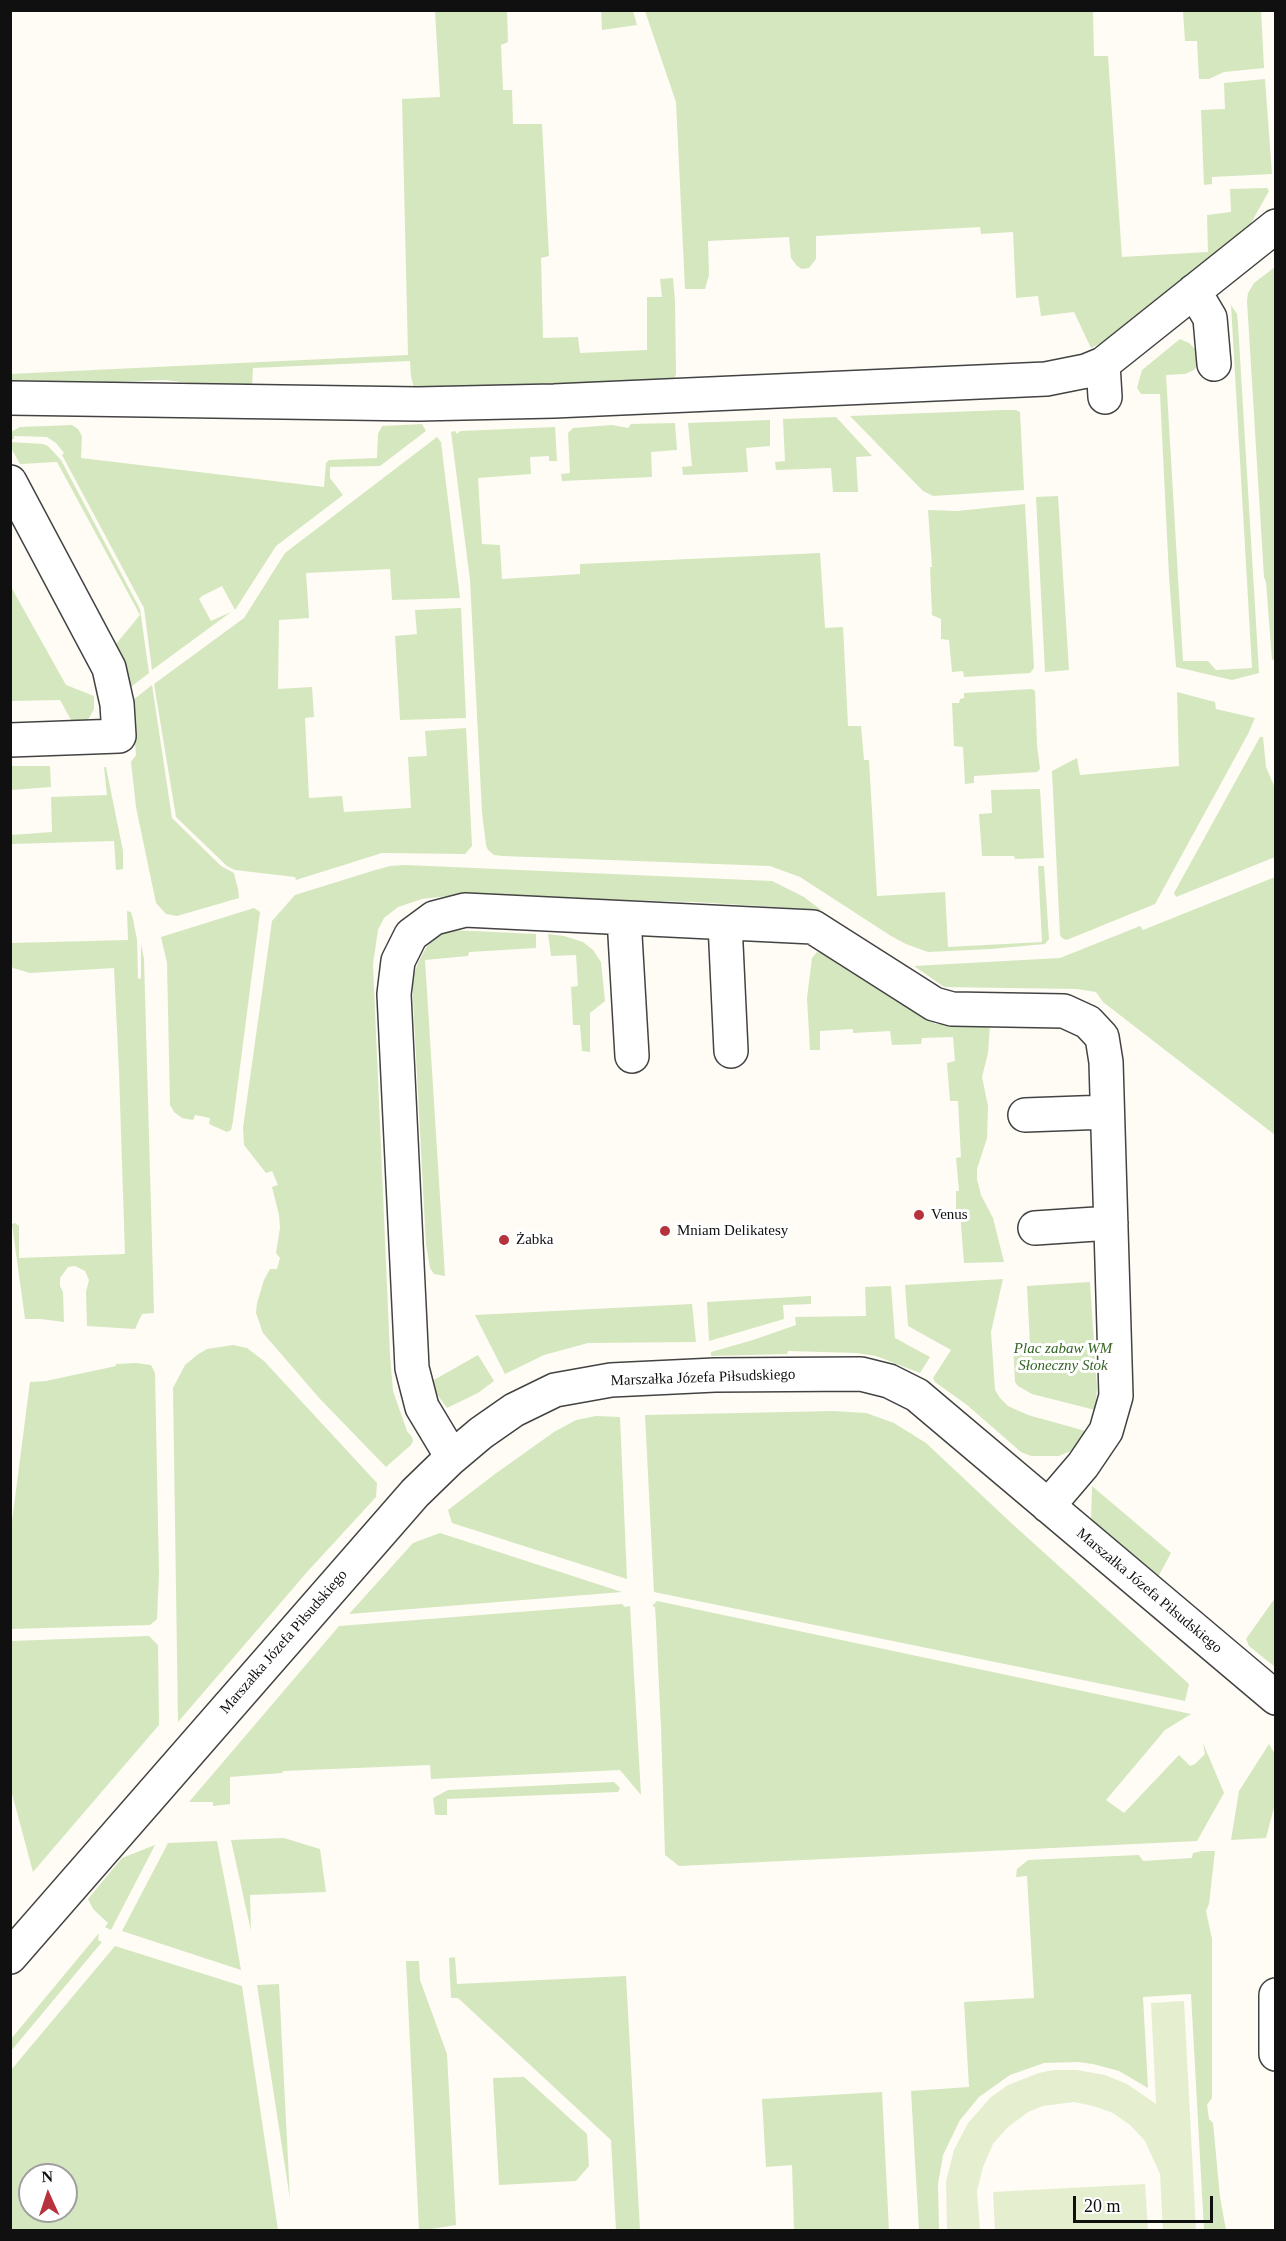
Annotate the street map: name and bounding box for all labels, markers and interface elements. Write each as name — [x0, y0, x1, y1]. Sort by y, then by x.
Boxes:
place label: Venus — [931, 1206, 968, 1224]
marker: Venus — [912, 1208, 926, 1222]
place label: Mniam Delikatesy — [677, 1222, 788, 1240]
marker: Mniam Delikatesy — [658, 1224, 672, 1238]
place label: Żabka — [516, 1231, 553, 1249]
marker: Żabka — [497, 1233, 511, 1247]
park label: Plac zabaw WM Słoneczny Stok — [1014, 1340, 1112, 1375]
street label: Marszałka Józefa Piłsudskiego — [610, 1366, 796, 1390]
street label: Marszałka Józefa Piłsudskiego — [1072, 1525, 1226, 1657]
street label: Marszałka Józefa Piłsudskiego — [217, 1566, 351, 1718]
north arrow — [18, 2163, 78, 2223]
text: N — [41, 2168, 53, 2185]
scale bar — [1076, 2184, 1216, 2222]
text: 20 m — [1084, 2196, 1121, 2216]

